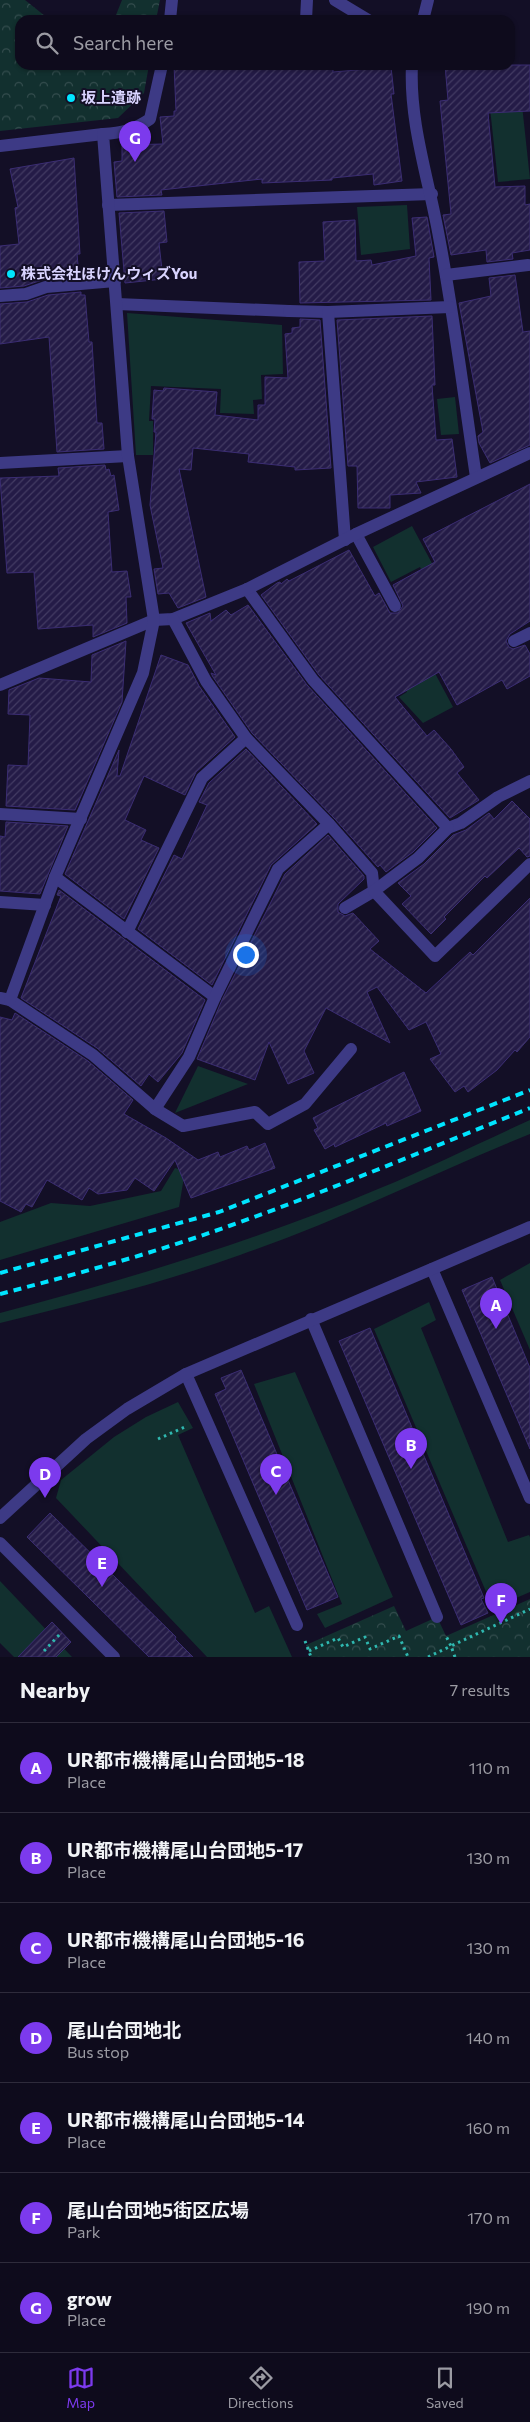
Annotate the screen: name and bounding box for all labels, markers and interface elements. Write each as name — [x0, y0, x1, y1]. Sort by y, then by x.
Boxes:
search box — [15, 15, 515, 70]
icon: search — [33, 29, 61, 57]
text: Search here — [73, 31, 173, 54]
place label: 坂上遺跡 — [81, 88, 141, 106]
marker: 坂上遺跡 — [65, 92, 77, 104]
pin: G — [119, 121, 151, 162]
place label: 株式会社ほけんウィズYou — [21, 264, 197, 282]
marker: 株式会社ほけんウィズYou — [5, 268, 17, 280]
your location — [233, 942, 259, 968]
pin: A — [480, 1288, 512, 1329]
pin: B — [395, 1428, 427, 1469]
pin: C — [260, 1454, 292, 1495]
pin: D — [29, 1457, 61, 1498]
pin: E — [86, 1546, 118, 1587]
pin: F — [485, 1583, 517, 1624]
text: Nearby — [20, 1677, 90, 1702]
text: 7 results — [450, 1680, 510, 1699]
text: UR都市機構尾山台団地5-18 — [67, 1748, 305, 1771]
text: A — [30, 1758, 42, 1777]
text: 110 m — [469, 1758, 510, 1777]
text: Place — [67, 1772, 106, 1791]
text: UR都市機構尾山台団地5-17 — [67, 1838, 303, 1861]
text: B — [31, 1848, 41, 1867]
text: 130 m — [467, 1848, 510, 1867]
text: Place — [67, 1862, 106, 1881]
text: UR都市機構尾山台団地5-16 — [67, 1928, 304, 1951]
text: C — [31, 1938, 41, 1957]
text: 130 m — [467, 1938, 510, 1957]
text: Place — [67, 1952, 106, 1971]
text: 尾山台団地北 — [67, 2018, 181, 2041]
text: D — [30, 2028, 42, 2047]
text: 140 m — [466, 2028, 510, 2047]
text: Bus stop — [67, 2042, 129, 2061]
text: UR都市機構尾山台団地5-14 — [67, 2108, 304, 2131]
text: E — [31, 2118, 41, 2137]
text: 160 m — [466, 2118, 510, 2137]
text: Place — [67, 2132, 106, 2151]
text: 尾山台団地5街区広場 — [67, 2198, 249, 2221]
text: F — [31, 2208, 41, 2227]
text: 170 m — [467, 2208, 510, 2227]
text: Park — [67, 2222, 100, 2241]
text: grow — [67, 2287, 112, 2310]
text: G — [30, 2298, 42, 2317]
text: 190 m — [466, 2298, 510, 2317]
text: Place — [67, 2310, 106, 2329]
tab: Map — [66, 2364, 95, 2411]
tab: Directions — [228, 2364, 293, 2411]
tab: Saved — [426, 2364, 464, 2411]

